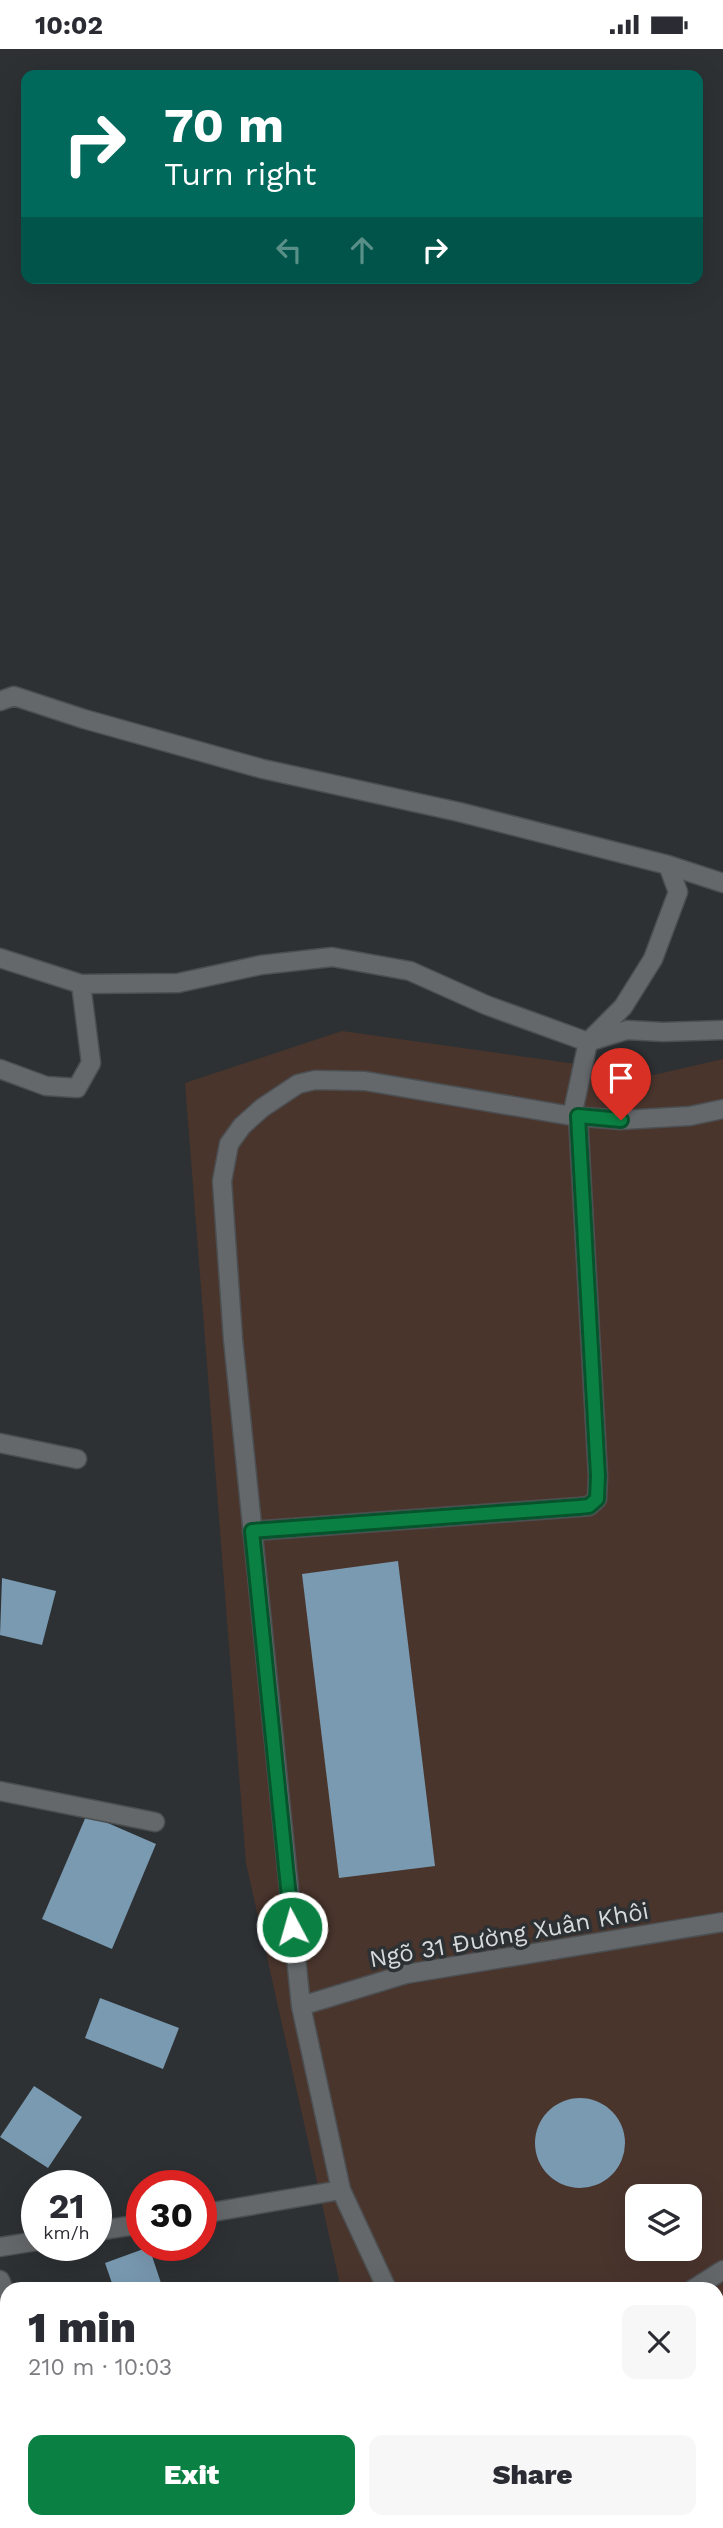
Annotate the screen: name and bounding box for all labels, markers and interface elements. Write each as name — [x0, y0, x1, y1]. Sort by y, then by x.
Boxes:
text: 10:02 — [35, 10, 103, 40]
text: 70 m — [164, 96, 284, 154]
icon: right — [49, 98, 140, 189]
text: Turn right — [164, 155, 316, 193]
icon: left — [270, 231, 308, 269]
icon: ahead — [343, 231, 381, 269]
icon: right — [416, 231, 454, 269]
pin — [591, 1048, 651, 1120]
icon: arrive — [602, 1059, 640, 1097]
position arrow — [255, 1890, 329, 1964]
street label: Ngõ 31 Đường Xuân Khôi — [367, 1897, 651, 1973]
speed limit sign: 30 — [126, 2170, 217, 2261]
map controls — [625, 2184, 702, 2261]
button: layers — [625, 2184, 702, 2261]
text: 21 — [49, 2185, 84, 2227]
text: km/h — [43, 2222, 90, 2243]
text: 1 min — [28, 2303, 136, 2352]
button: close — [622, 2305, 696, 2379]
text: 210 m · 10:03 — [28, 2354, 172, 2381]
button: Exit — [28, 2435, 355, 2515]
button: Share — [369, 2435, 696, 2515]

